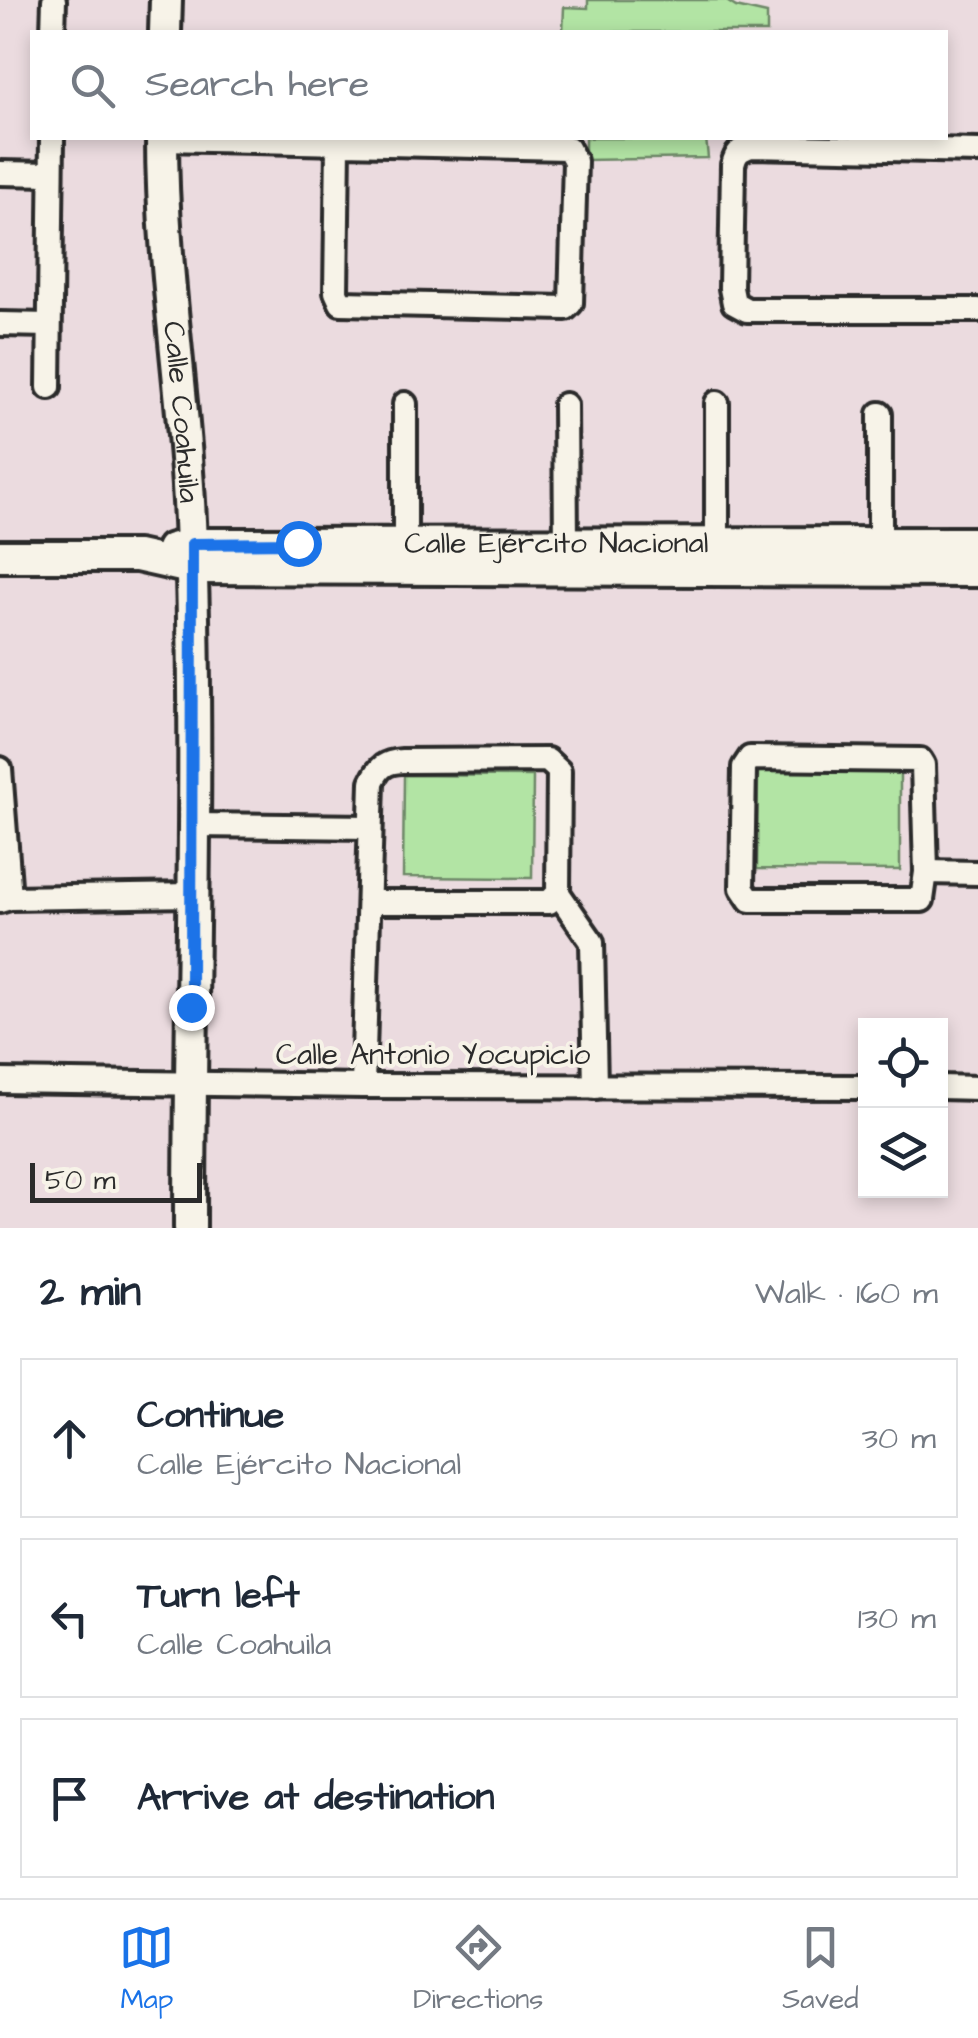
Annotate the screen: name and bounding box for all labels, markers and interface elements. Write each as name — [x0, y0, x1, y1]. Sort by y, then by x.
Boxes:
search box — [30, 30, 948, 140]
icon: search — [65, 58, 120, 113]
text: Search here — [145, 59, 369, 111]
street label: Calle Coahuila — [152, 319, 210, 504]
route start — [276, 521, 322, 567]
street label: Calle Ejército Nacional — [404, 522, 708, 565]
route end — [169, 985, 215, 1031]
map controls — [858, 1018, 948, 1198]
button: locate — [858, 1018, 948, 1108]
street label: Calle Antonio Yocupicio — [276, 1034, 590, 1076]
button: layers — [858, 1108, 948, 1198]
scale bar — [30, 1158, 202, 1202]
text: 50 m — [45, 1161, 116, 1200]
text: 2 min — [40, 1264, 141, 1322]
text: Walk · 160 m — [755, 1271, 938, 1316]
text: Continue — [137, 1390, 284, 1442]
icon: ahead — [42, 1411, 97, 1466]
text: 30 m — [862, 1416, 936, 1461]
text: Calle Ejército Nacional — [137, 1442, 461, 1487]
text: Turn left — [137, 1570, 300, 1622]
icon: left — [42, 1591, 97, 1646]
text: 130 m — [858, 1596, 936, 1641]
text: Calle Coahuila — [137, 1622, 331, 1667]
icon: arrive — [42, 1771, 97, 1826]
text: Arrive at destination — [137, 1772, 494, 1824]
tab: Map — [119, 1920, 174, 2019]
tab: Directions — [413, 1920, 543, 2019]
tab: Saved — [782, 1920, 859, 2019]

